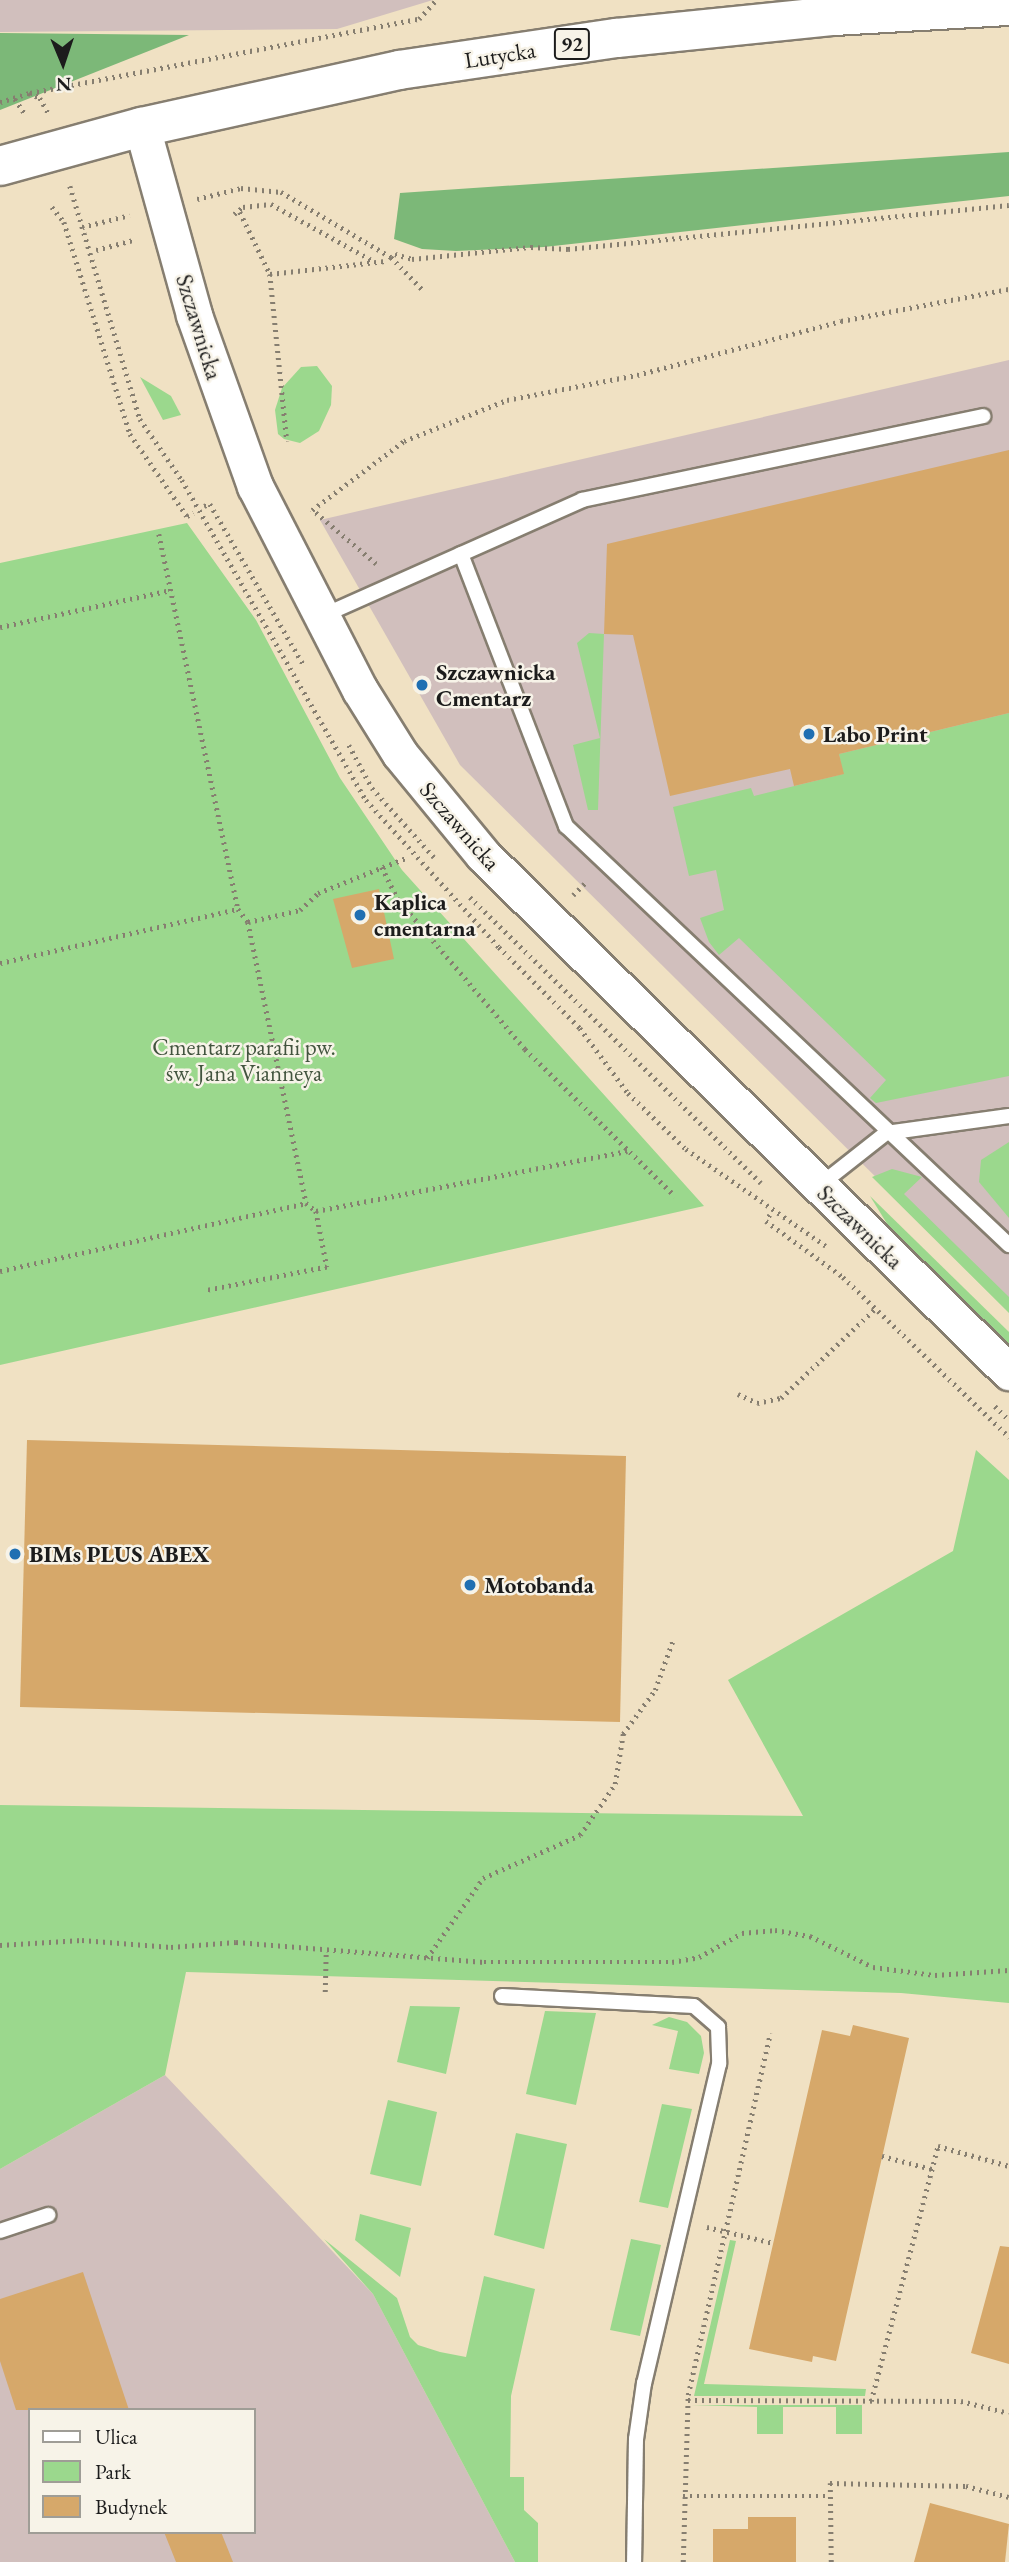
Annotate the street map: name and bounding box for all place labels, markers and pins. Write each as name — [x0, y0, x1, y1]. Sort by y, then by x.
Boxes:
place label: Szczawnicka Cmentarz — [436, 658, 555, 712]
marker: Szczawnicka Cmentarz — [414, 677, 430, 693]
place label: Labo Print — [823, 720, 928, 748]
marker: Labo Print — [801, 726, 817, 742]
place label: Kaplica cmentarna — [374, 888, 475, 942]
marker: Kaplica cmentarna — [352, 907, 368, 923]
place label: BIMs PLUS ABEX — [29, 1540, 209, 1568]
marker: BIMs PLUS ABEX — [7, 1546, 23, 1562]
place label: Motobanda — [484, 1571, 594, 1599]
marker: Motobanda — [462, 1577, 478, 1593]

